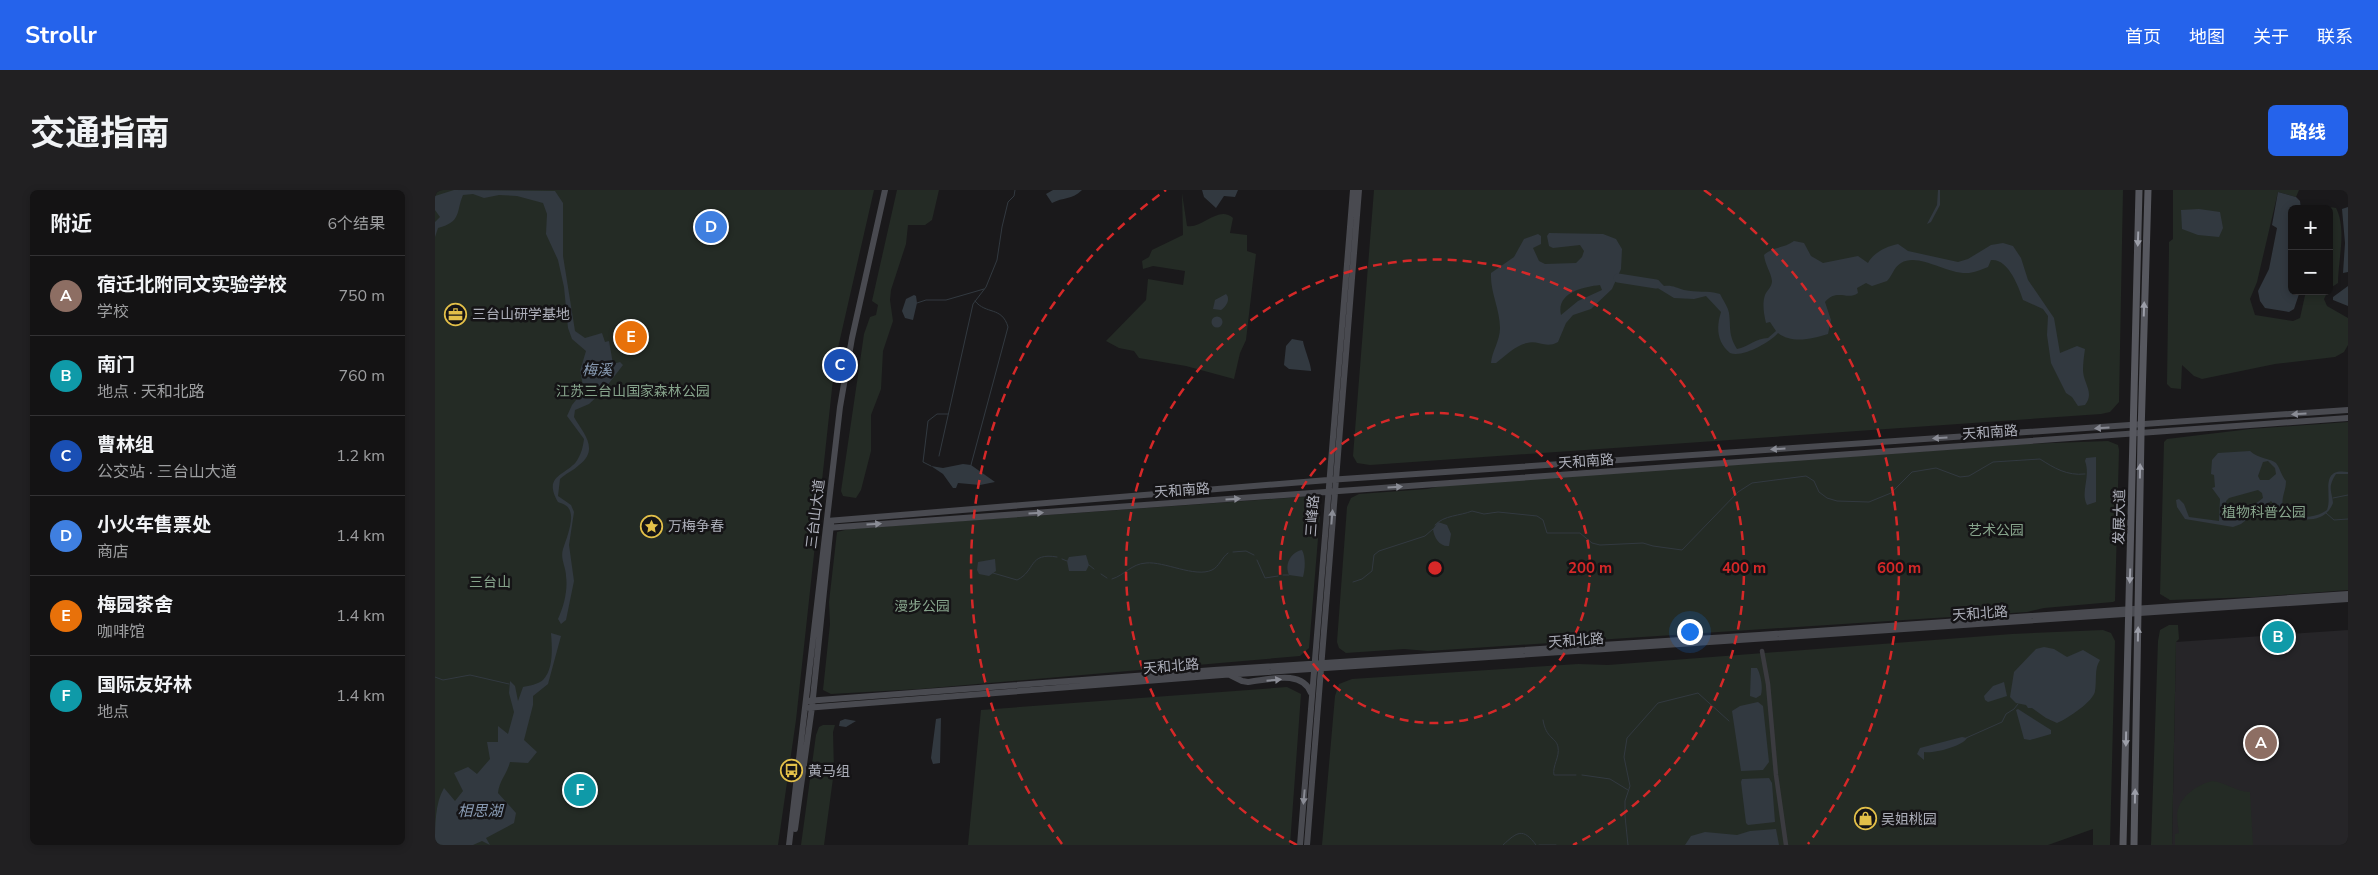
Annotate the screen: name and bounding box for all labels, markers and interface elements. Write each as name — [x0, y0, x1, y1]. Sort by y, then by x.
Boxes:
text: Strollr — [25, 19, 97, 51]
text: 首页 — [2125, 25, 2161, 49]
text: 地图 — [2189, 25, 2225, 49]
text: 关于 — [2253, 25, 2289, 49]
text: 联系 — [2317, 25, 2353, 49]
button: 路线 — [2268, 105, 2348, 156]
text: 交通指南 — [30, 110, 170, 157]
map controls — [2288, 205, 2333, 295]
button: + — [2288, 205, 2333, 250]
pin: D — [695, 208, 727, 246]
text: 附近 — [50, 210, 92, 238]
text: 6个结果 — [327, 213, 385, 235]
one-way arrow — [2134, 231, 2142, 247]
button: − — [2288, 250, 2333, 295]
text: 宿迁北附同文实验学校 — [97, 272, 287, 298]
text: A — [60, 285, 72, 307]
text: 750 m — [338, 285, 385, 307]
text: 学校 — [97, 301, 129, 323]
one-way arrow — [2141, 301, 2149, 317]
office icon: 三台山研学基地 — [444, 302, 468, 326]
place label: 三台山研学基地 — [472, 305, 570, 324]
pin: E — [615, 318, 647, 356]
pin: C — [824, 346, 856, 384]
text: 南门 — [97, 352, 135, 378]
water label: 梅溪 — [582, 360, 614, 380]
text: B — [60, 365, 72, 387]
text: 760 m — [338, 365, 385, 387]
text: 地点 · 天和北路 — [97, 381, 205, 403]
park label: 江苏三台山国家森林公园 — [556, 382, 710, 401]
one-way arrow — [2291, 410, 2307, 418]
street label: 天和南路 — [1961, 421, 2019, 444]
one-way arrow — [2094, 424, 2110, 432]
text: 曹林组 — [97, 432, 154, 458]
one-way arrow — [1932, 435, 1948, 443]
text: C — [61, 445, 71, 467]
text: 1.2 km — [336, 445, 385, 467]
one-way arrow — [1770, 445, 1786, 453]
street label: 天和南路 — [1557, 450, 1615, 473]
text: 公交站 · 三台山大道 — [97, 461, 237, 483]
one-way arrow — [2136, 463, 2144, 479]
street label: 三台山大道 — [802, 478, 829, 550]
street label: 天和南路 — [1153, 479, 1211, 502]
one-way arrow — [1388, 482, 1404, 490]
street label: 发展大道 — [2110, 489, 2129, 545]
street label: 三峰路 — [1302, 494, 1323, 538]
one-way arrow — [1226, 495, 1242, 503]
park label: 植物科普公园 — [2222, 503, 2306, 522]
one-way arrow — [1029, 508, 1045, 516]
one-way arrow — [1328, 509, 1336, 525]
text: 小火车售票处 — [97, 512, 211, 538]
place icon: 万梅争春 — [640, 514, 664, 538]
place label: 万梅争春 — [668, 517, 724, 536]
one-way arrow — [867, 520, 883, 528]
park label: 艺术公园 — [1968, 521, 2024, 540]
text: D — [60, 525, 72, 547]
text: 1.4 km — [336, 525, 385, 547]
text: 商店 — [97, 541, 129, 563]
text: 200 m — [1568, 558, 1612, 578]
text: 400 m — [1722, 558, 1766, 578]
text: 600 m — [1877, 558, 1921, 578]
centre of rings — [1426, 559, 1444, 577]
one-way arrow — [2126, 568, 2134, 584]
park label: 三台山 — [469, 573, 511, 592]
text: 梅园茶舍 — [97, 592, 173, 618]
park label: 漫步公园 — [894, 597, 950, 616]
street label: 天和北路 — [1951, 602, 2009, 625]
text: E — [61, 605, 71, 627]
text: 1.4 km — [336, 605, 385, 627]
pin: B — [2262, 618, 2294, 656]
your location — [1677, 619, 1703, 645]
text: 咖啡馆 — [97, 621, 145, 643]
one-way arrow — [2134, 626, 2142, 642]
street label: 天和北路 — [1547, 629, 1605, 652]
street label: 天和北路 — [1142, 655, 1200, 678]
text: 国际友好林 — [97, 672, 192, 698]
one-way arrow — [1267, 675, 1283, 683]
text: F — [62, 685, 71, 707]
text: 1.4 km — [336, 685, 385, 707]
text: 地点 — [97, 701, 129, 723]
pin: A — [2245, 724, 2277, 762]
one-way arrow — [2122, 731, 2130, 747]
bus stop icon: 黄马组 — [780, 759, 804, 783]
place label: 黄马组 — [808, 762, 850, 781]
pin: F — [564, 771, 596, 809]
one-way arrow — [2131, 788, 2139, 804]
one-way arrow — [1299, 789, 1307, 805]
water label: 相思湖 — [457, 801, 504, 821]
shop icon: 吴姐桃园 — [1853, 807, 1877, 831]
place label: 吴姐桃园 — [1881, 810, 1937, 829]

